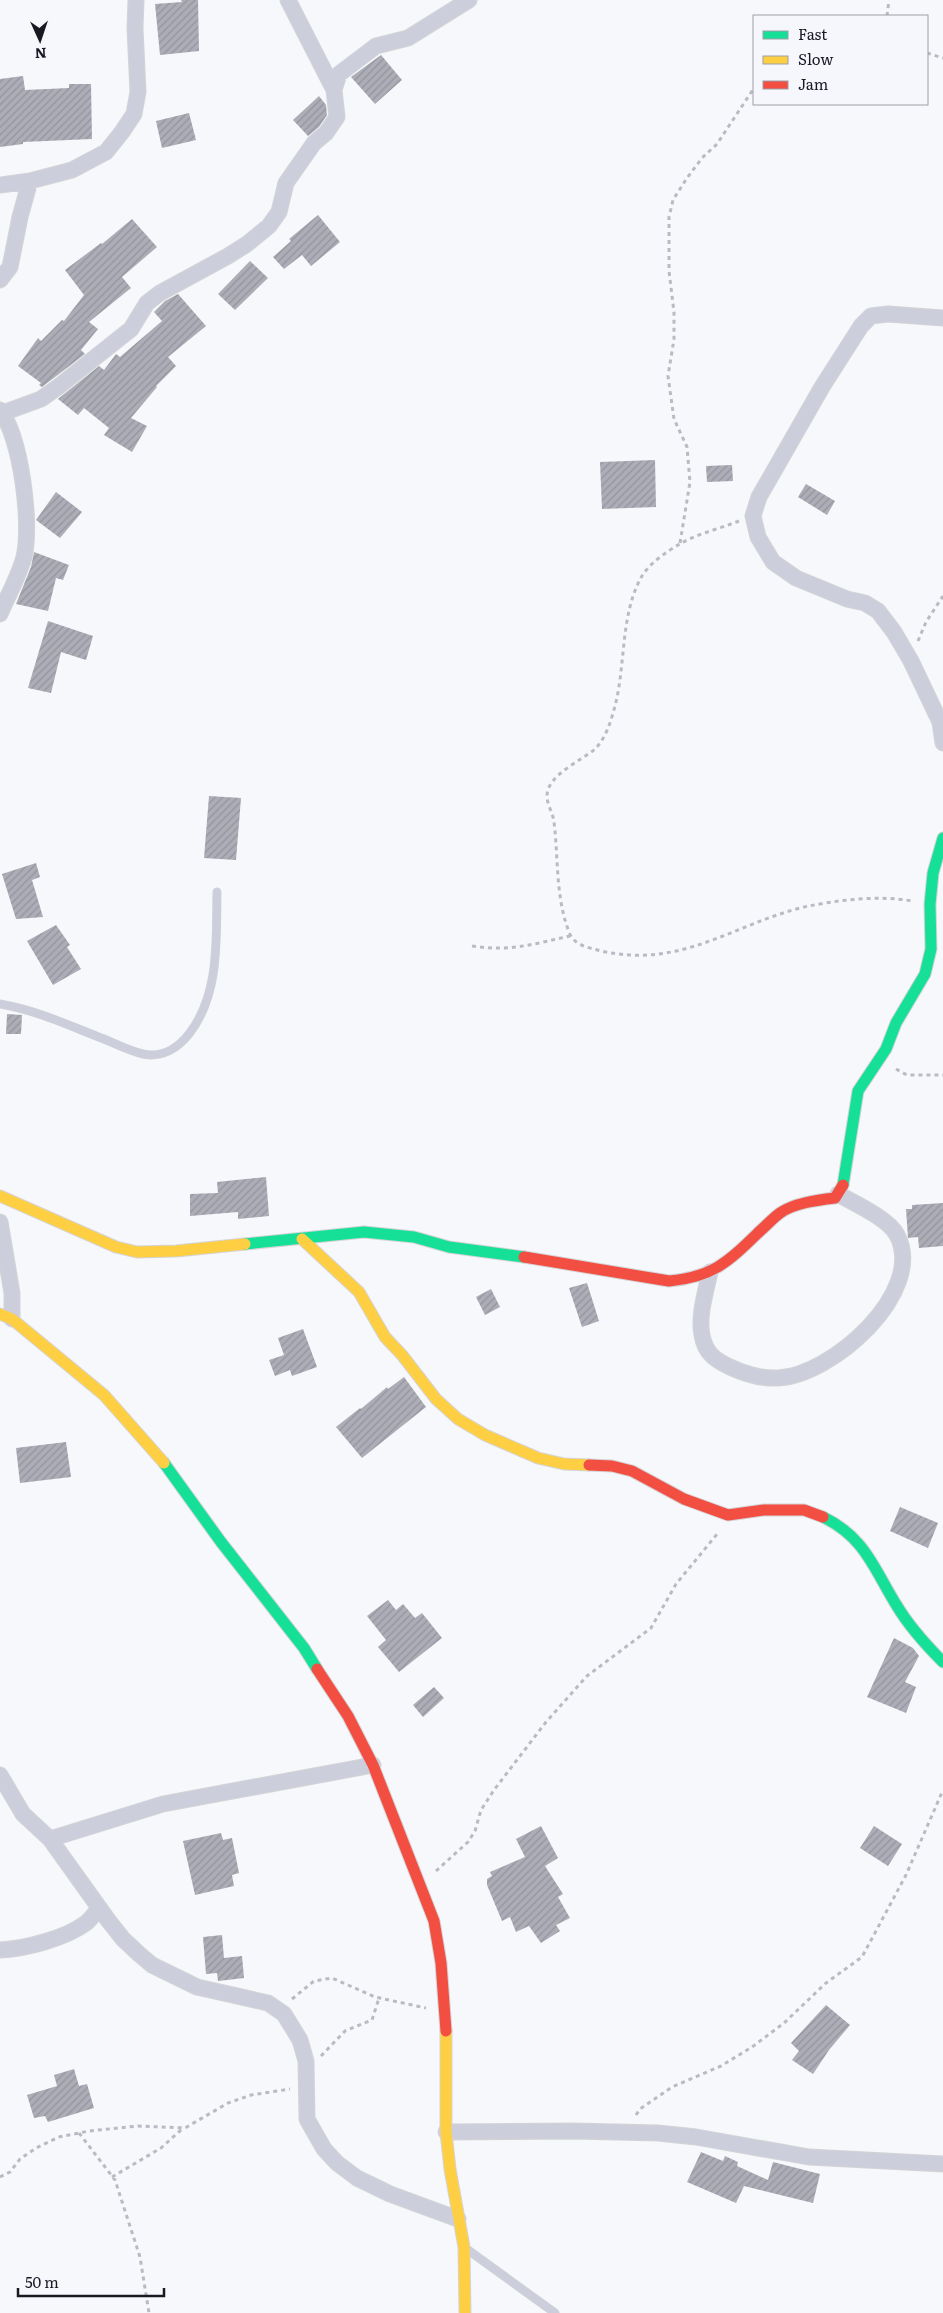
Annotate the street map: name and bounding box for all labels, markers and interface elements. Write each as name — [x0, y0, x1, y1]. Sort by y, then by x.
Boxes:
north arrow — [15, 15, 65, 65]
legend — [753, 15, 928, 105]
text: Fast — [798, 22, 827, 45]
text: N — [34, 44, 47, 64]
text: Slow — [798, 47, 833, 70]
text: Jam — [798, 72, 829, 95]
scale bar — [18, 2266, 164, 2298]
text: 50 m — [25, 2270, 59, 2293]

